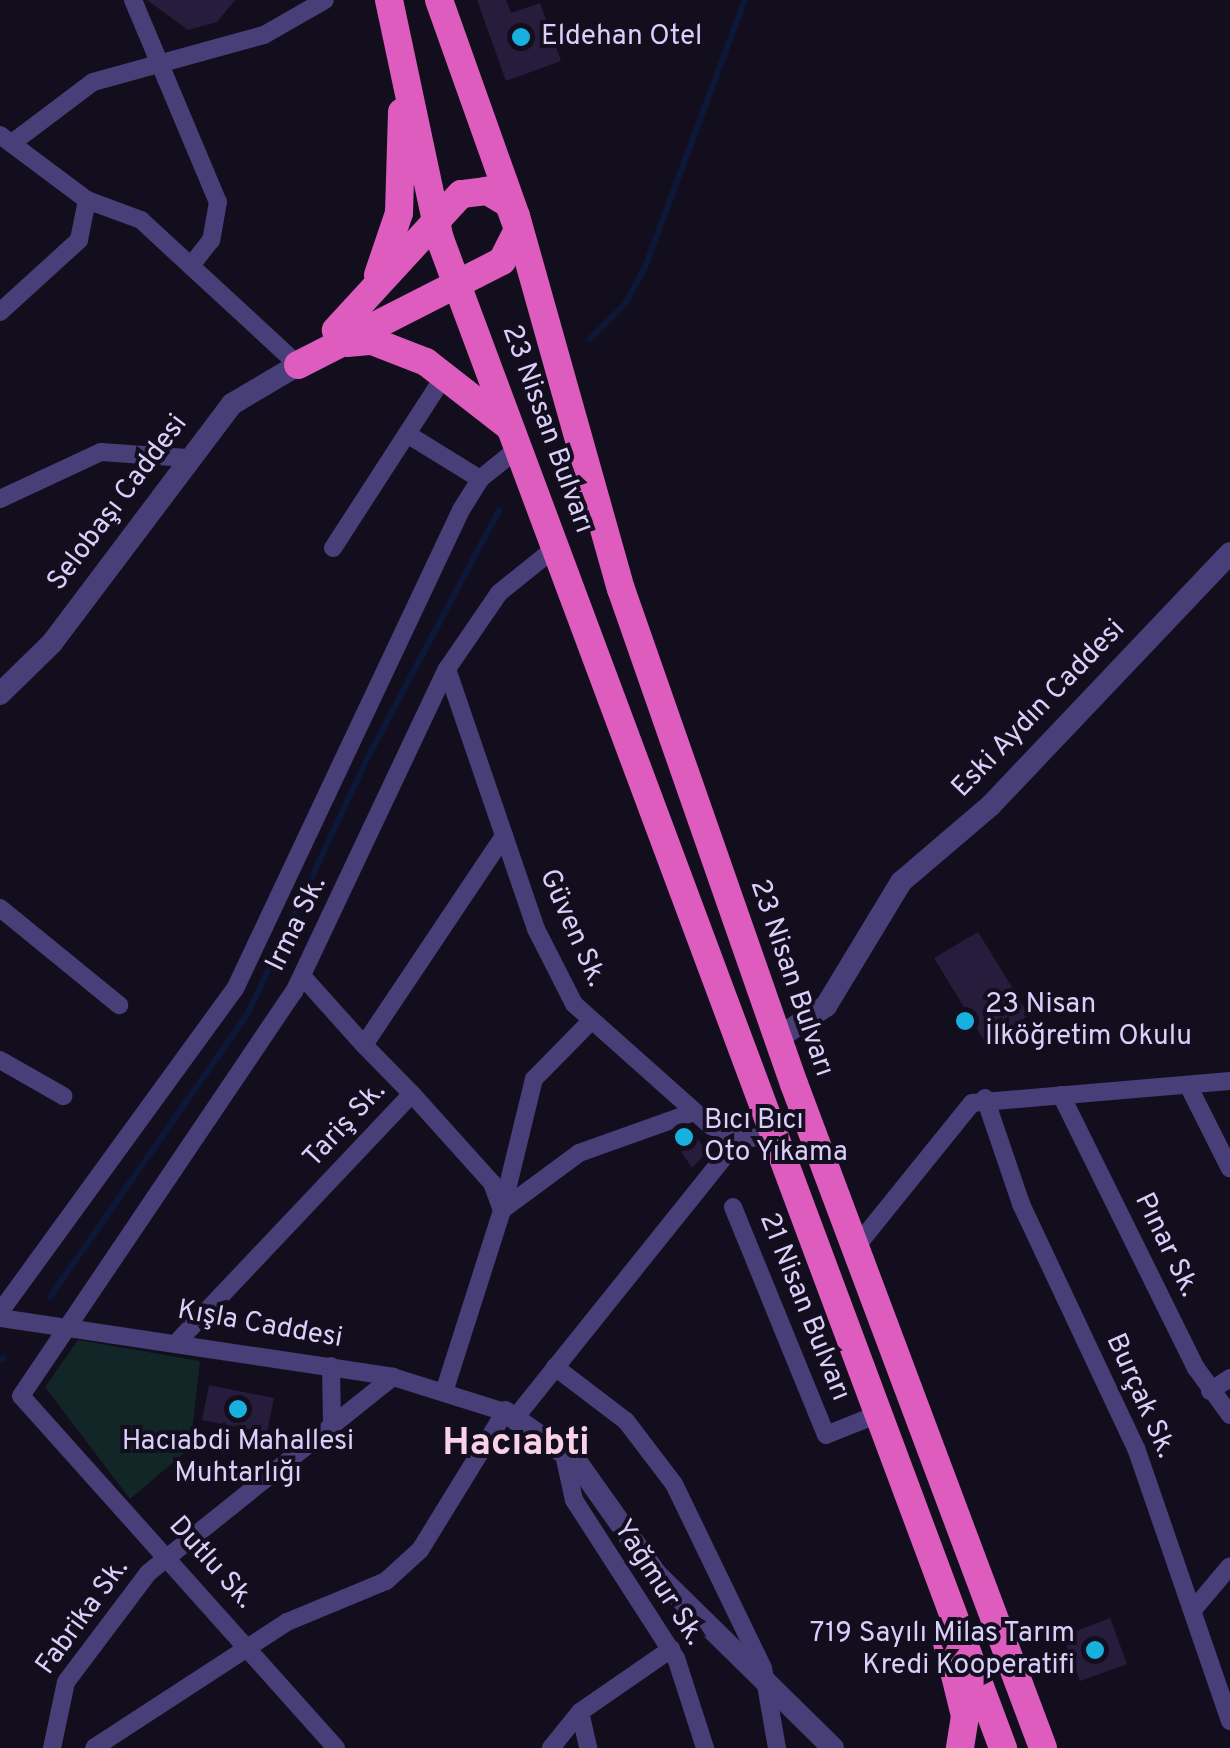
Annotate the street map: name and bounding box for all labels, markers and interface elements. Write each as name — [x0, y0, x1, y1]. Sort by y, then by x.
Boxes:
place label: Eldehan Otel — [541, 20, 702, 54]
marker: Eldehan Otel — [510, 26, 532, 48]
street label: 23 Nissan Bulvarı — [494, 320, 600, 538]
street label: Selobaşı Caddesi — [41, 408, 195, 598]
street label: Eski Aydın Caddesi — [945, 613, 1133, 805]
street label: Güven Sk. — [531, 864, 613, 992]
street label: Irma Sk. — [260, 871, 334, 977]
street label: 23 Nisan Bulvarı — [742, 875, 840, 1081]
place label: 23 Nisan İlköğretim Okulu — [985, 988, 1192, 1054]
marker: 23 Nisan İlköğretim Okulu — [954, 1010, 976, 1032]
street label: Tariş Sk. — [297, 1075, 393, 1175]
place label: Bıcı Bıcı Oto Yıkama — [704, 1104, 849, 1170]
marker: Bıcı Bıcı Oto Yıkama — [673, 1126, 695, 1148]
street label: Pınar Sk. — [1126, 1188, 1206, 1302]
street label: 21 Nisan Bulvarı — [751, 1208, 857, 1406]
street label: Kışla Caddesi — [175, 1294, 345, 1356]
street label: Burçak Sk. — [1098, 1329, 1182, 1463]
marker: Hacıabdi Mahallesi Muhtarlığı — [227, 1398, 249, 1420]
district label: Hacıabti — [442, 1422, 590, 1468]
place label: Hacıabdi Mahallesi Muhtarlığı — [122, 1425, 354, 1491]
street label: Dutlu Sk. — [161, 1510, 261, 1616]
street label: Yağmur Sk. — [605, 1514, 711, 1652]
street label: Fabrika Sk. — [30, 1552, 136, 1682]
place label: 719 Sayılı Milas Tarım Kredi Kooperatifi — [809, 1617, 1075, 1683]
marker: 719 Sayılı Milas Tarım Kredi Kooperatifi — [1084, 1639, 1106, 1661]

